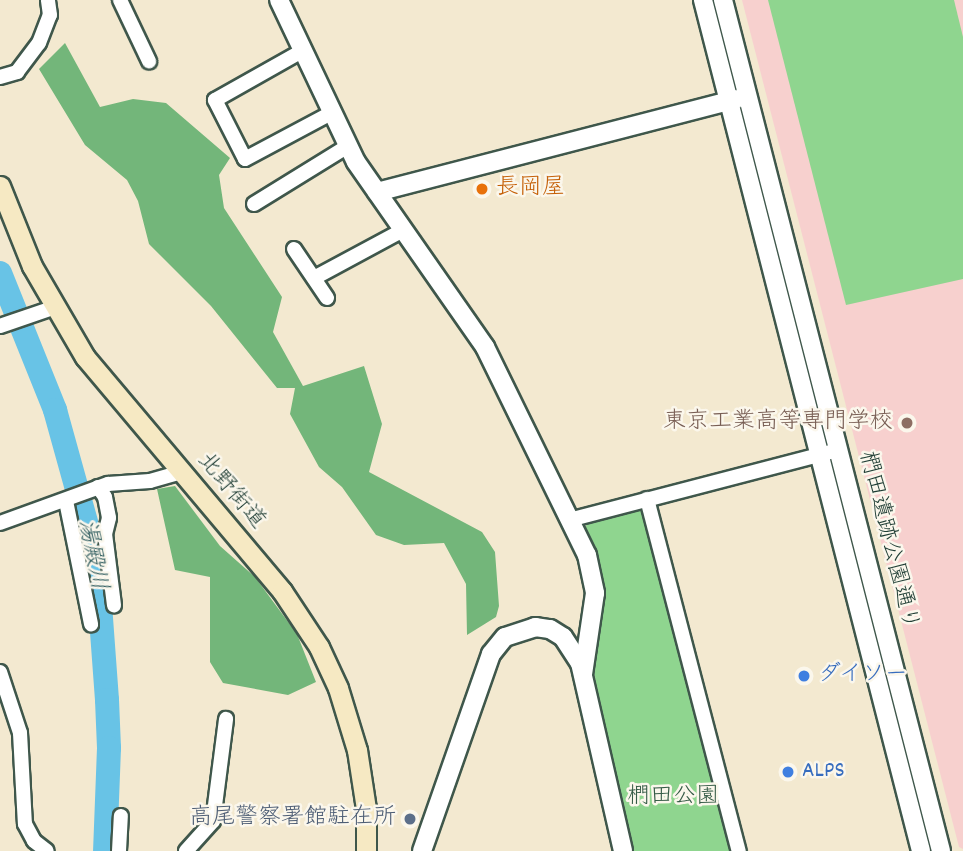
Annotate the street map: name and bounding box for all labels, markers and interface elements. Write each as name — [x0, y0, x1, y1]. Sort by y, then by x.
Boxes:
place label: 長岡屋 — [496, 175, 565, 203]
marker: 長岡屋 — [474, 181, 490, 197]
place label: 東京工業高等専門学校 — [663, 409, 893, 437]
marker: 東京工業高等専門学校 — [899, 415, 915, 431]
street label: 北野街道 — [190, 448, 270, 536]
street label: 椚田遺跡公園通り — [851, 448, 923, 634]
water label: 湯殿川 — [70, 517, 112, 593]
place label: ダイソー — [818, 662, 910, 690]
marker: ダイソー — [796, 668, 812, 684]
place label: ALPS — [802, 758, 845, 786]
marker: ALPS — [780, 764, 796, 780]
park label: 椚田公園 — [627, 784, 719, 812]
place label: 高尾警察署館駐在所 — [189, 805, 396, 833]
marker: 高尾警察署館駐在所 — [402, 811, 418, 827]

